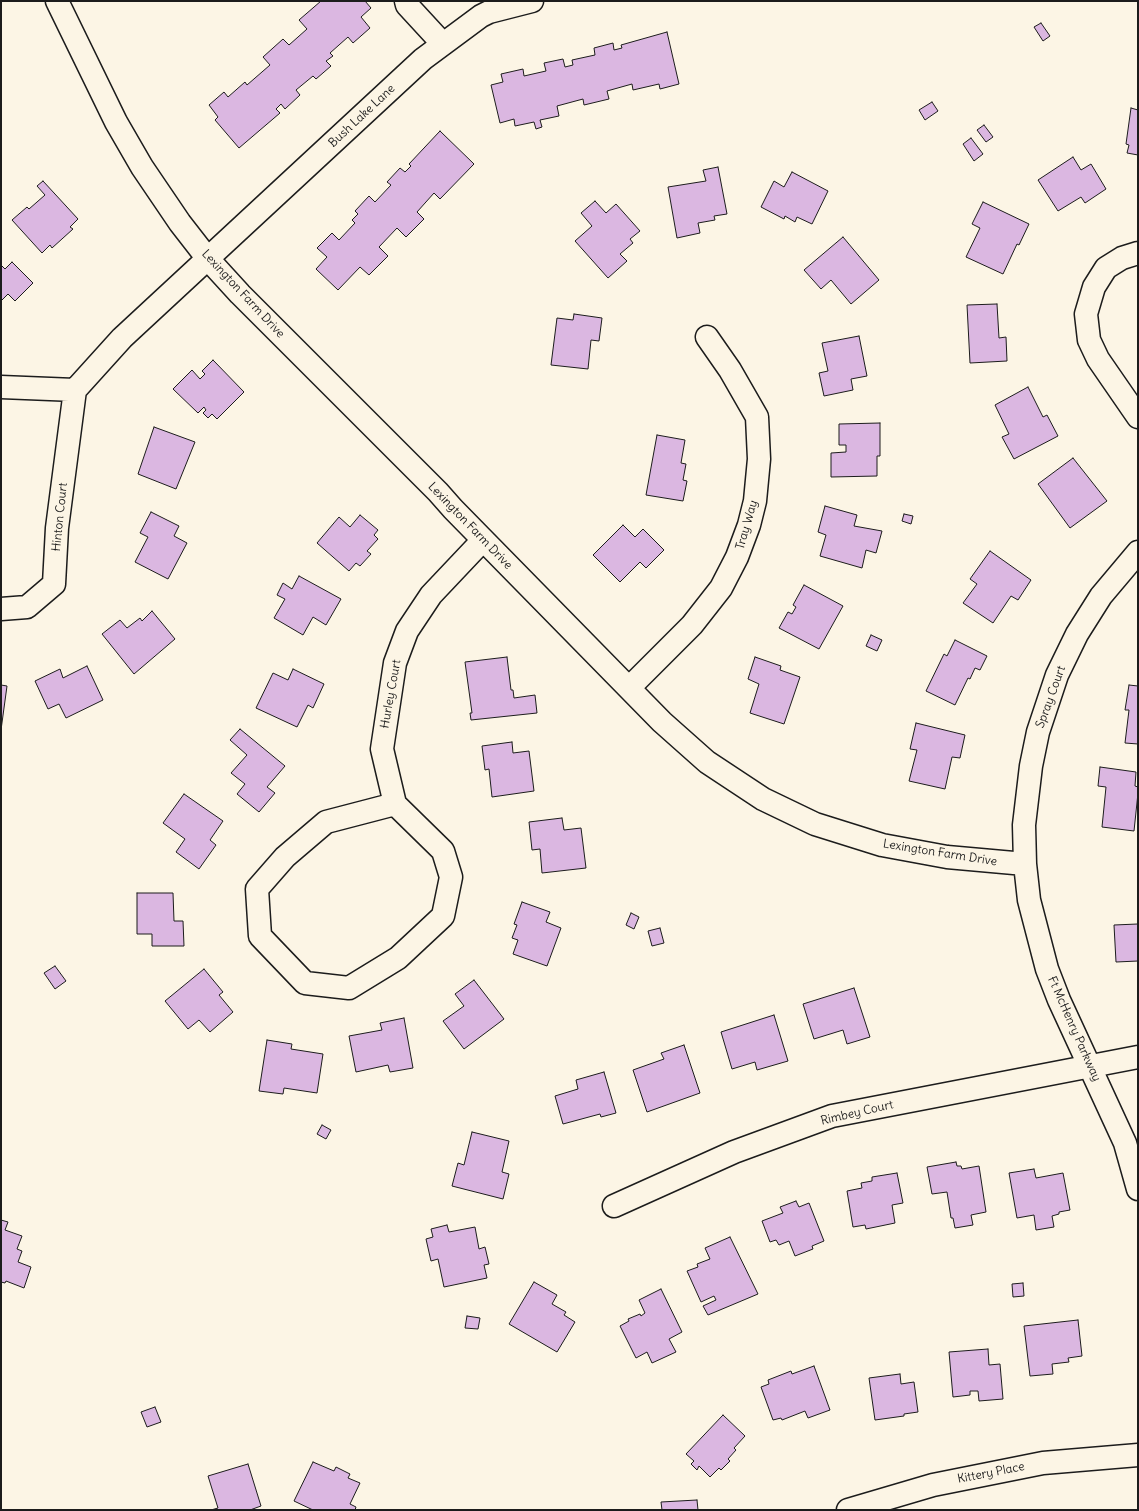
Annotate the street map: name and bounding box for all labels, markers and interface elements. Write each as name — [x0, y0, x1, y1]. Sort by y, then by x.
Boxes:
street label: Bush Lake Lane — [326, 82, 398, 150]
street label: Lexington Farm Drive — [198, 247, 288, 341]
street label: Lexington Farm Drive — [425, 480, 515, 572]
street label: Hinton Court — [49, 482, 71, 552]
street label: Tray Way — [733, 499, 761, 551]
street label: Hurley Court — [378, 658, 404, 730]
street label: Spray Court — [1033, 664, 1069, 730]
street label: Lexington Farm Drive — [882, 837, 998, 869]
street label: Ft McHenry Parkway — [1044, 974, 1104, 1084]
street label: Rimbey Court — [819, 1098, 895, 1128]
street label: Kittery Place — [956, 1459, 1026, 1487]

